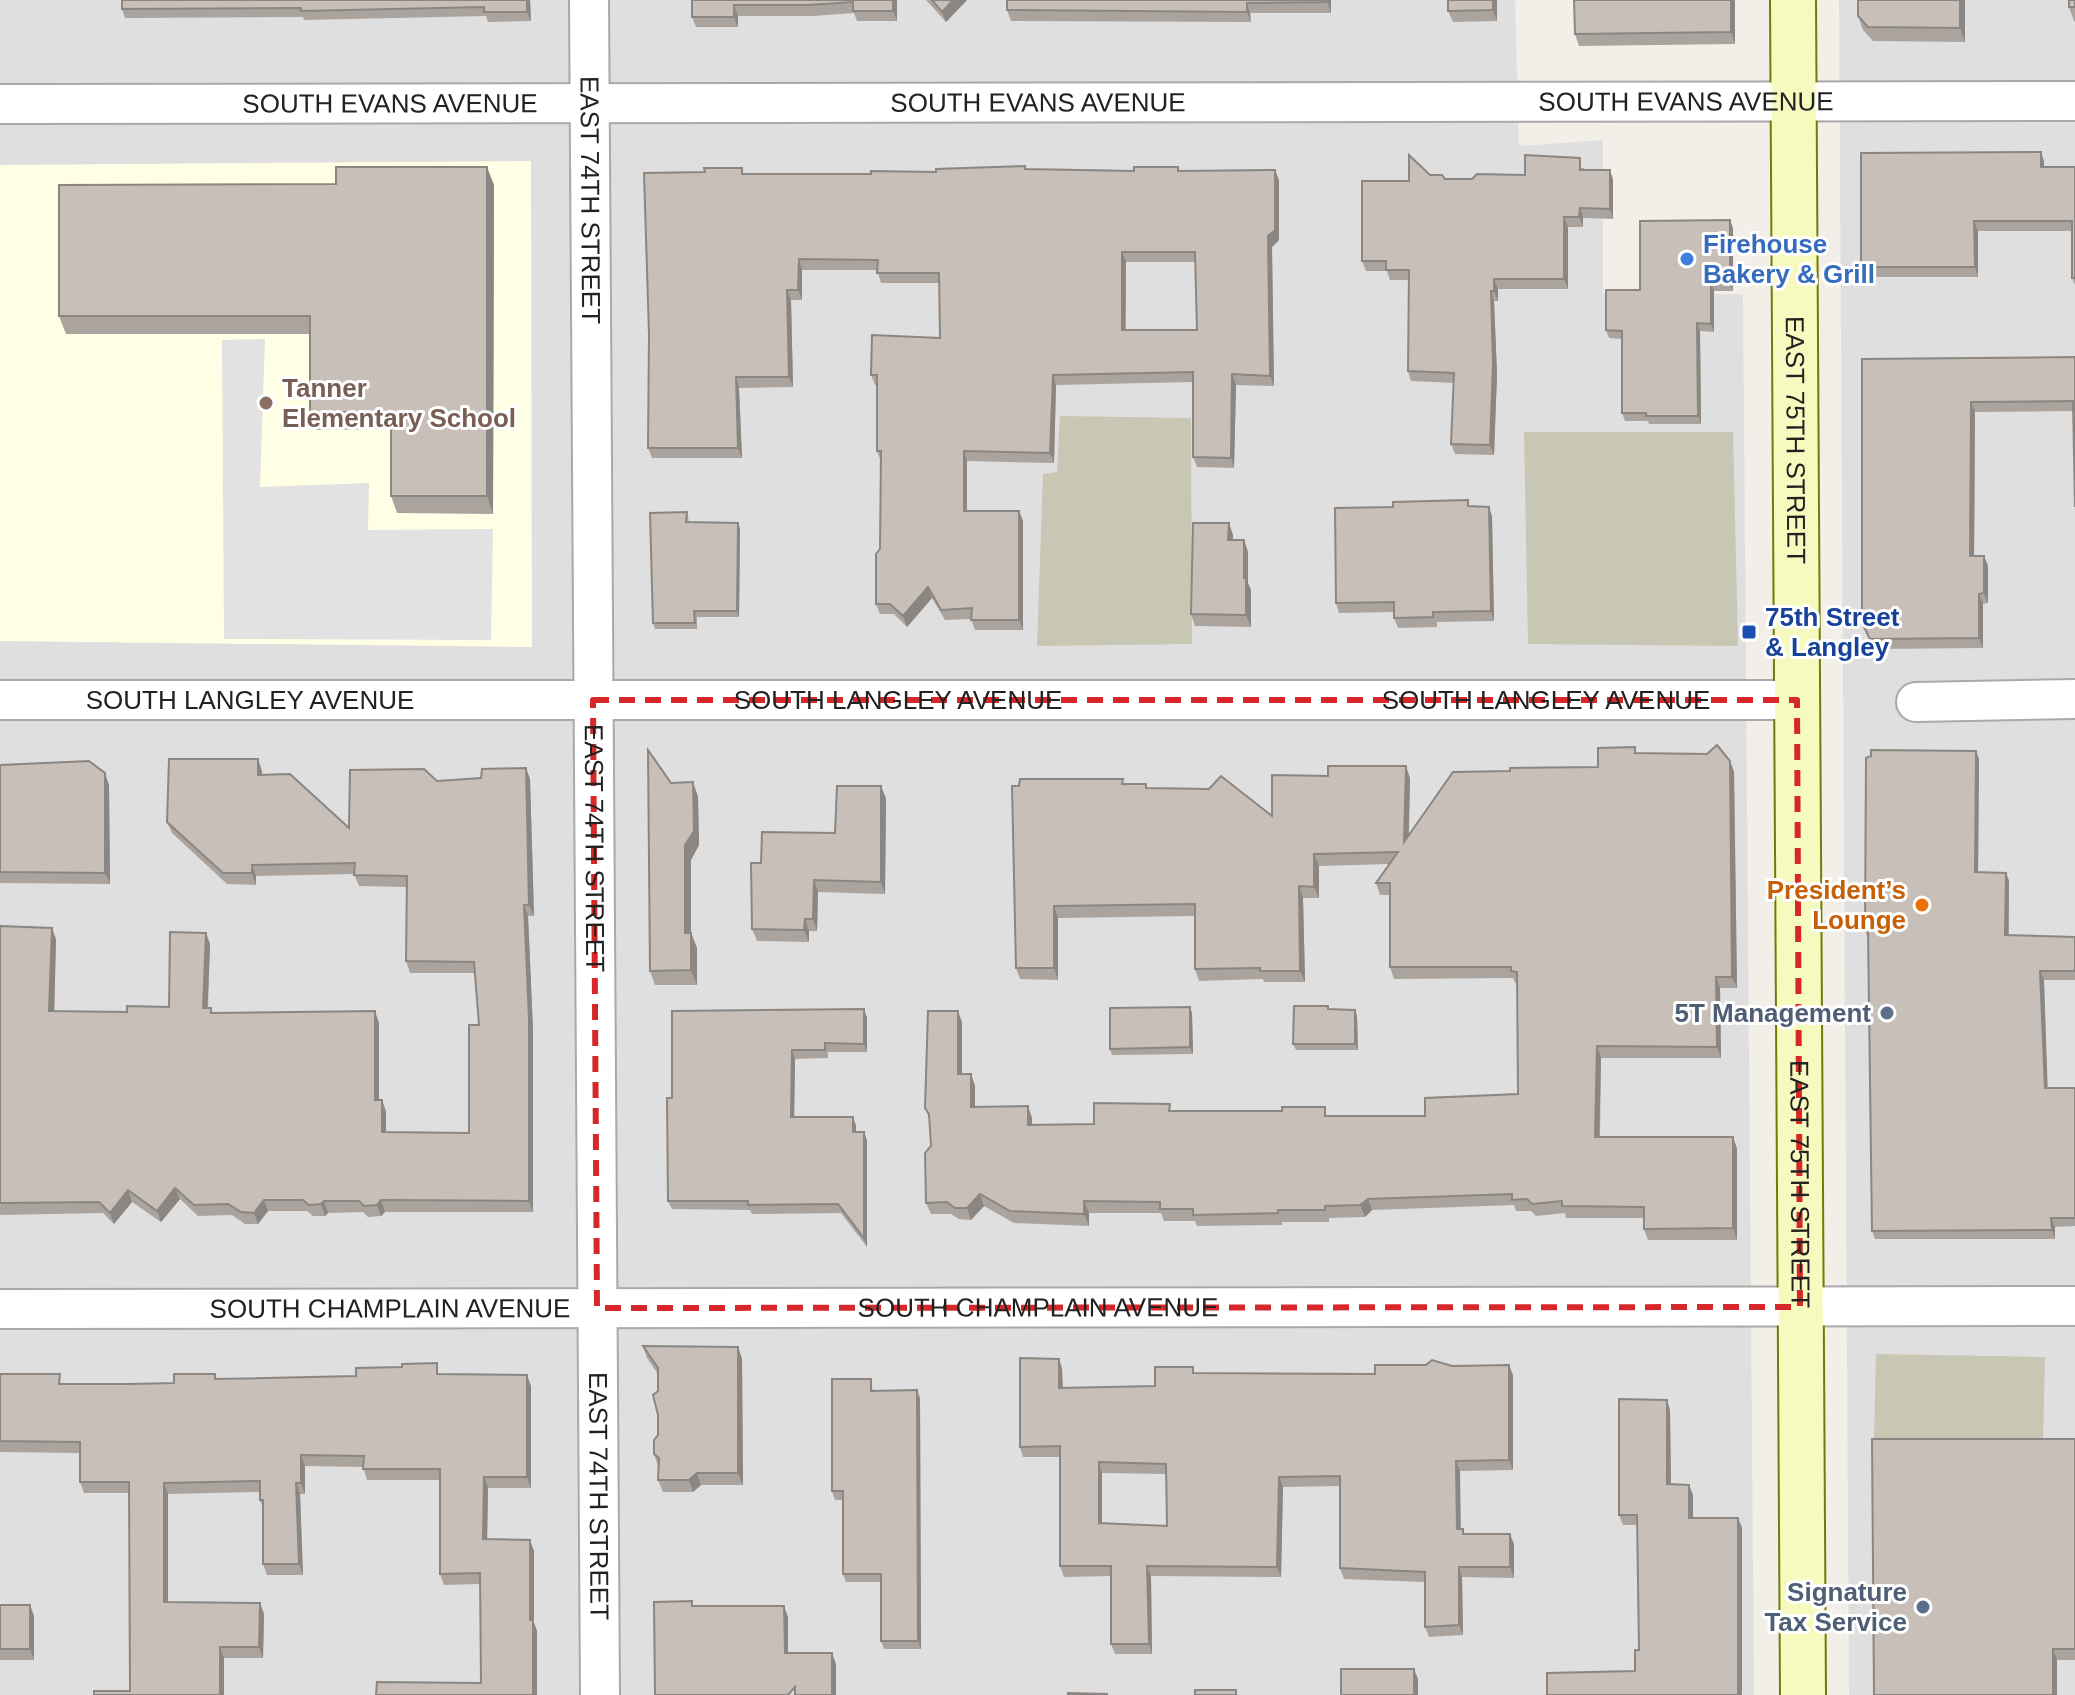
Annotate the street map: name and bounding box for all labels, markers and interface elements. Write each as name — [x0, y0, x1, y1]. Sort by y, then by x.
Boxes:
street label: EAST 74TH STREET — [574, 76, 606, 324]
street label: SOUTH EVANS AVENUE — [1538, 86, 1834, 117]
street label: SOUTH EVANS AVENUE — [890, 87, 1186, 118]
street label: SOUTH EVANS AVENUE — [242, 88, 538, 119]
place label: Firehouse Bakery & Grill — [1703, 229, 1875, 289]
marker: Firehouse Bakery & Grill — [1678, 250, 1696, 268]
street label: EAST 75TH STREET — [1780, 316, 1811, 564]
place label: Tanner Elementary School — [282, 373, 516, 433]
marker: Tanner Elementary School — [257, 394, 275, 412]
place label: 75th Street & Langley — [1765, 602, 1900, 662]
marker: 75th Street & Langley — [1740, 623, 1758, 641]
street label: SOUTH LANGLEY AVENUE — [86, 685, 414, 715]
street label: SOUTH LANGLEY AVENUE — [734, 685, 1062, 715]
street label: SOUTH LANGLEY AVENUE — [1382, 685, 1710, 715]
street label: EAST 74TH STREET — [579, 724, 610, 972]
place label: President’s Lounge — [1767, 875, 1906, 935]
marker: President’s Lounge — [1913, 896, 1931, 914]
place label: 5T Management — [1675, 998, 1871, 1028]
marker: 5T Management — [1878, 1004, 1896, 1022]
street label: EAST 75TH STREET — [1784, 1060, 1816, 1308]
street label: SOUTH CHAMPLAIN AVENUE — [858, 1292, 1218, 1323]
street label: SOUTH CHAMPLAIN AVENUE — [210, 1293, 570, 1324]
street label: EAST 74TH STREET — [583, 1372, 615, 1620]
place label: Signature Tax Service — [1764, 1577, 1907, 1637]
marker: Signature Tax Service — [1914, 1598, 1932, 1616]

